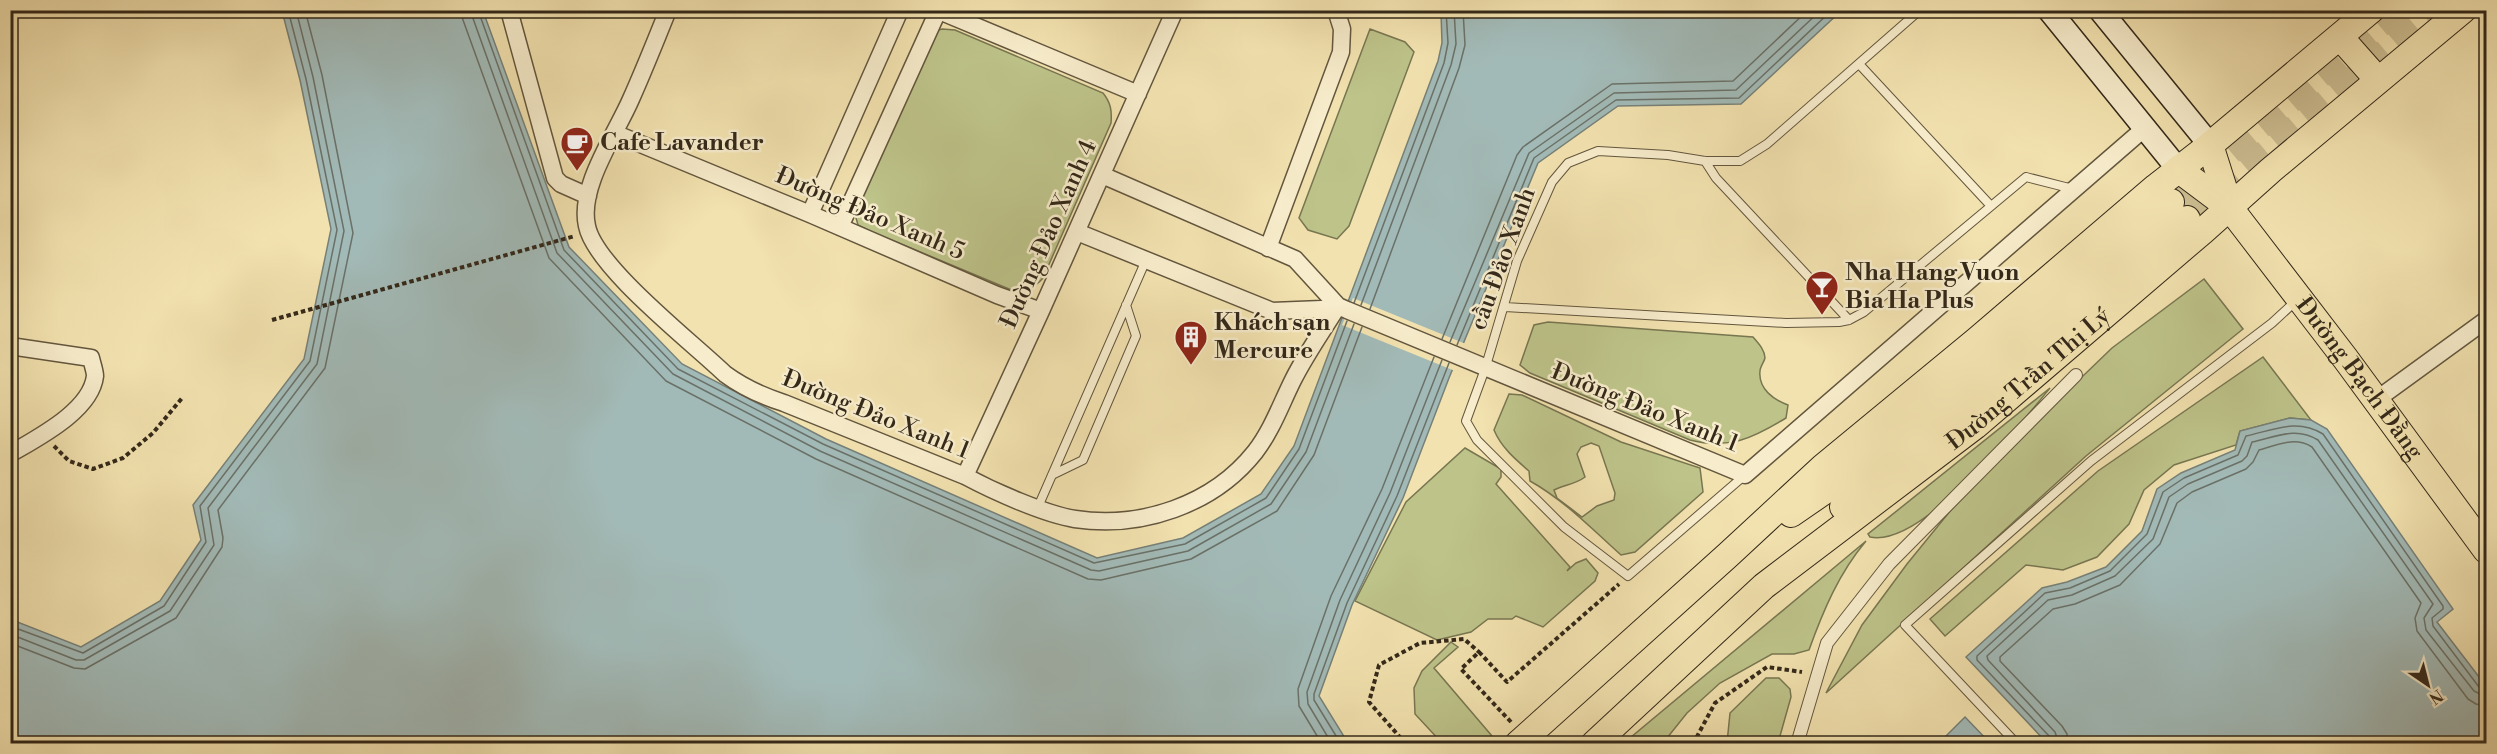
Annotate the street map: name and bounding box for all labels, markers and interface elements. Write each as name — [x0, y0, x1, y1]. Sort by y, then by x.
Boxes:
cafe icon: Cafe Lavander — [559, 125, 595, 172]
place label: Cafe Lavander — [600, 128, 764, 158]
street label: Đường Đảo Xanh 4 — [994, 135, 1104, 333]
street label: Đường Đảo Xanh 5 — [771, 161, 969, 267]
street label: cầu Đảo Xanh — [1463, 184, 1543, 334]
place label: Nha Hang Vuon Bia Ha Plus — [1845, 258, 2020, 316]
bar icon: Nha Hang Vuon Bia Ha Plus — [1804, 269, 1840, 316]
street label: Đường Bạch Đằng — [2289, 291, 2430, 466]
street label: Đường Trần Thị Lý — [1941, 301, 2117, 457]
place label: Khách sạn Mercure — [1214, 308, 1331, 366]
building icon: Khách sạn Mercure — [1173, 319, 1209, 366]
street label: Đường Đảo Xanh 1 — [1547, 357, 1744, 460]
street label: Đường Đảo Xanh 1 — [778, 364, 975, 467]
north arrow — [2398, 655, 2458, 715]
text: N — [2425, 685, 2447, 708]

